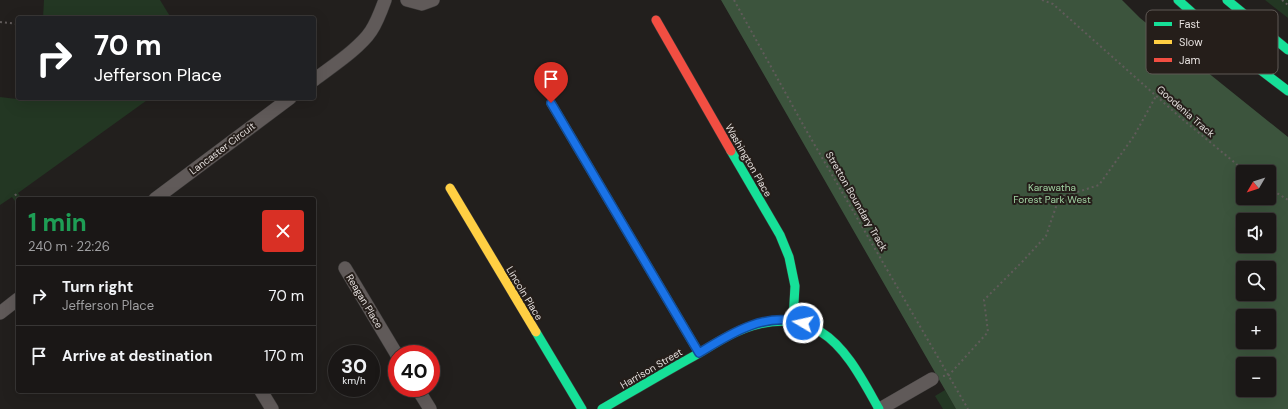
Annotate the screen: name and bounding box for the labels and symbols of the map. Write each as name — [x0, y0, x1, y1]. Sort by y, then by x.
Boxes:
legend — [1146, 10, 1278, 74]
text: Fast — [1179, 17, 1200, 31]
text: Slow — [1179, 35, 1203, 49]
text: Jam — [1179, 53, 1200, 67]
pin — [534, 62, 568, 103]
street label: Goodenia Track — [1154, 83, 1217, 140]
street label: Lancaster Circuit — [187, 119, 258, 177]
street label: Washington Place — [722, 121, 775, 199]
street label: Stretton Boundary Track — [823, 149, 890, 253]
north arrow — [1236, 165, 1276, 205]
park label: Karawatha Forest Park West — [1013, 181, 1091, 206]
street label: Lincoln Place — [503, 264, 546, 323]
street label: Reagan Place — [343, 272, 386, 331]
position arrow — [782, 302, 824, 344]
speed limit sign: 40 — [388, 345, 440, 397]
street label: Harrison Street — [618, 345, 685, 391]

